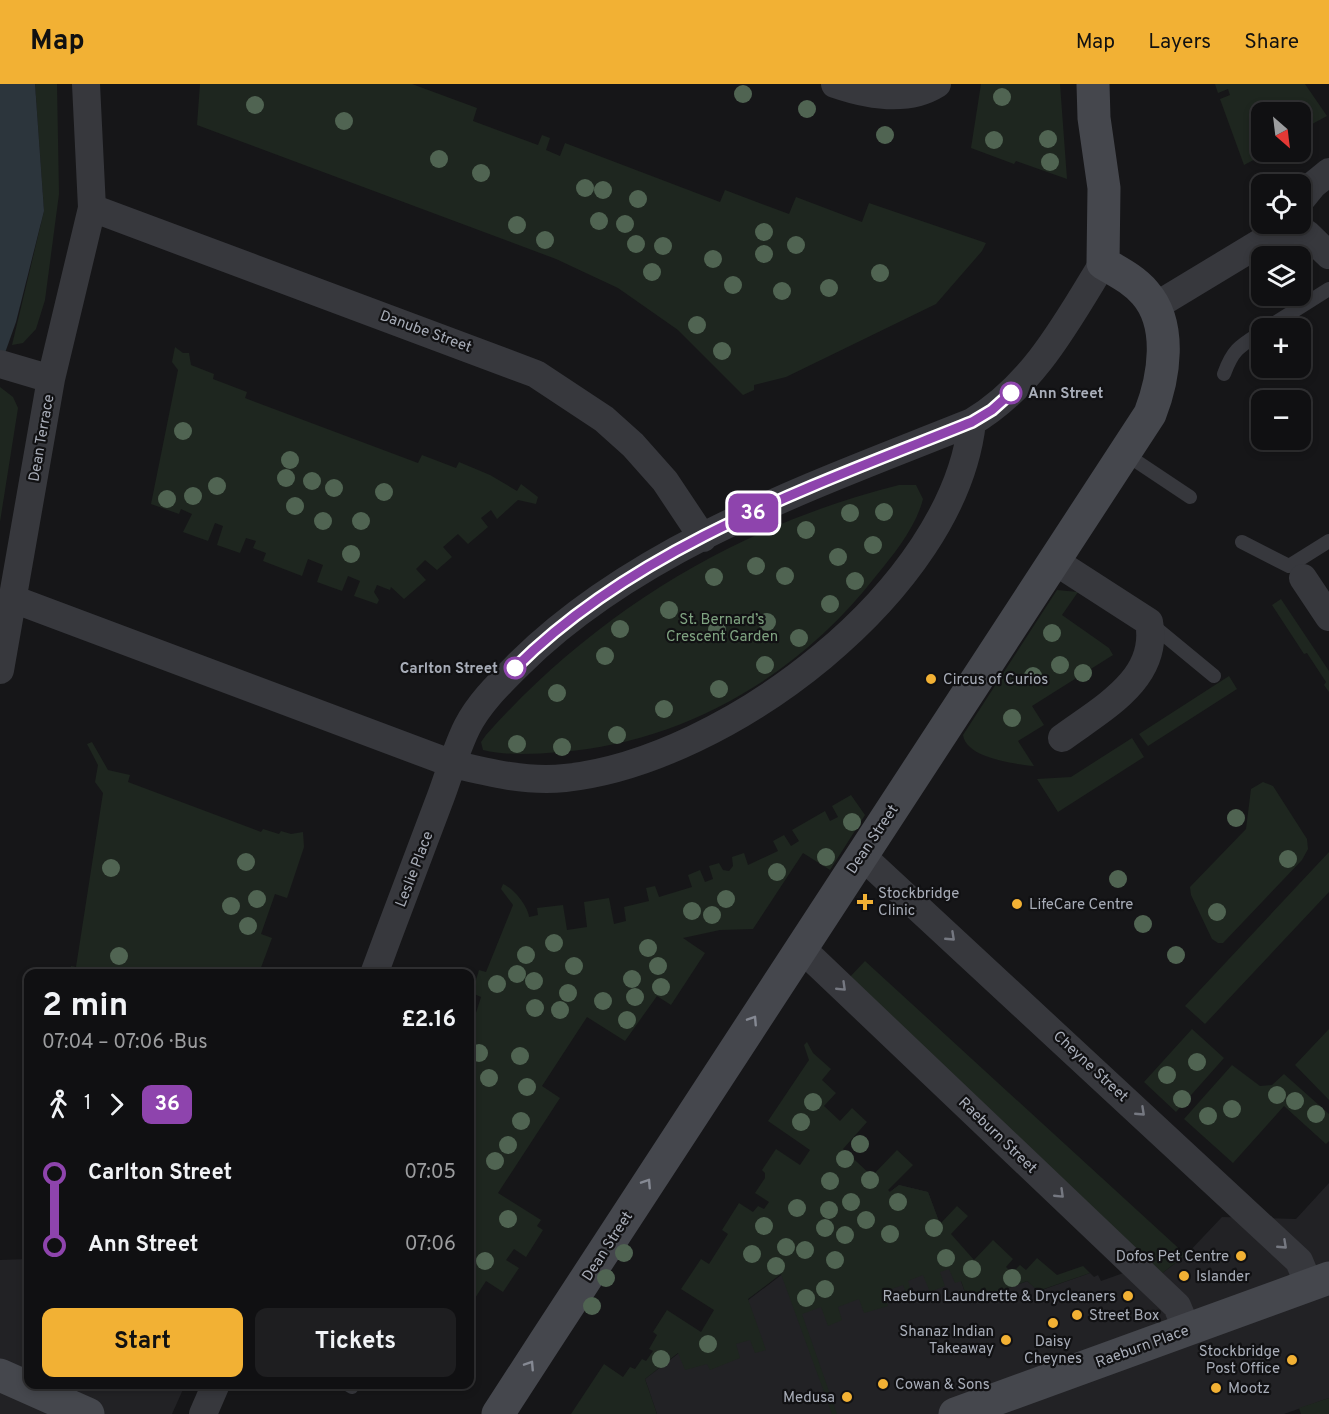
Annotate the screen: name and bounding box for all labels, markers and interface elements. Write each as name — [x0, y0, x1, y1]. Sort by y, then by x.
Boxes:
text: Map — [30, 24, 85, 60]
text: Map — [1076, 29, 1115, 56]
text: Layers — [1148, 29, 1211, 56]
text: Share — [1244, 29, 1299, 56]
north arrow — [1251, 102, 1311, 162]
map controls — [1251, 102, 1311, 450]
button: locate — [1251, 174, 1311, 234]
button: layers — [1251, 246, 1311, 306]
street label: Danube Street — [377, 307, 474, 358]
button: + — [1251, 318, 1311, 378]
marker: Ann Street — [1000, 382, 1022, 404]
place label: Ann Street — [1028, 385, 1103, 404]
button: − — [1251, 390, 1311, 450]
street label: Dean Terrace — [25, 393, 59, 483]
line badge: 36 — [726, 494, 780, 532]
text: 36 — [740, 500, 766, 527]
park label: St. Bernard’s Crescent Garden — [666, 611, 778, 647]
marker: Carlton Street — [504, 657, 526, 679]
place label: Carlton Street — [400, 660, 498, 679]
place label: Circus of Curios — [943, 671, 1048, 690]
marker: Circus of Curios — [924, 672, 938, 686]
street label: Dean Street — [843, 802, 903, 878]
street label: Leslie Place — [392, 829, 439, 910]
place label: Stockbridge Clinic — [878, 885, 959, 921]
marker: Stockbridge Clinic — [856, 893, 874, 911]
place label: LifeCare Centre — [1029, 896, 1133, 915]
marker: LifeCare Centre — [1010, 897, 1024, 911]
one-way arrow — [944, 930, 955, 941]
one-way arrow — [835, 980, 846, 991]
text: 2 min — [42, 986, 128, 1028]
text: £2.16 — [402, 1007, 456, 1034]
one-way arrow — [746, 1015, 757, 1026]
street label: Cheyne Street — [1048, 1027, 1131, 1107]
text: 07:04 – 07:06 · Bus — [42, 1030, 208, 1056]
icon: walk — [42, 1088, 75, 1121]
icon: forward — [100, 1088, 133, 1121]
text: 1 — [84, 1091, 91, 1117]
text: 36 — [154, 1091, 180, 1118]
street label: Raeburn Street — [954, 1094, 1040, 1178]
one-way arrow — [1134, 1105, 1144, 1116]
text: Carlton Street — [88, 1160, 232, 1187]
text: 07:05 — [404, 1160, 456, 1186]
one-way arrow — [640, 1179, 651, 1190]
one-way arrow — [1053, 1187, 1063, 1198]
street label: Dean Street — [579, 1208, 638, 1285]
text: Ann Street — [88, 1232, 199, 1259]
text: 07:06 — [405, 1232, 456, 1258]
one-way arrow — [1275, 1238, 1286, 1249]
place label: Dofos Pet Centre — [1116, 1248, 1229, 1267]
marker: Dofos Pet Centre — [1234, 1249, 1248, 1263]
place label: Islander — [1196, 1268, 1250, 1287]
marker: Islander — [1177, 1269, 1191, 1283]
place label: Raeburn Laundrette & Drycleaners — [882, 1288, 1116, 1307]
marker: Raeburn Laundrette & Drycleaners — [1121, 1289, 1135, 1303]
place label: Street Box — [1089, 1307, 1160, 1326]
button: Start — [42, 1308, 243, 1377]
button: Tickets — [255, 1308, 456, 1377]
marker: Street Box — [1070, 1308, 1084, 1322]
marker: Daisy Cheynes — [1046, 1316, 1060, 1330]
street label: Raeburn Place — [1093, 1322, 1192, 1373]
place label: Shanaz Indian Takeaway — [899, 1323, 994, 1359]
marker: Shanaz Indian Takeaway — [999, 1333, 1013, 1347]
place label: Daisy Cheynes — [1024, 1333, 1082, 1369]
place label: Stockbridge Post Office — [1199, 1343, 1280, 1379]
marker: Stockbridge Post Office — [1285, 1353, 1299, 1367]
one-way arrow — [523, 1361, 534, 1372]
place label: Cowan & Sons — [895, 1376, 990, 1395]
marker: Cowan & Sons — [876, 1377, 890, 1391]
place label: Mootz — [1228, 1380, 1270, 1399]
marker: Mootz — [1209, 1381, 1223, 1395]
place label: Medusa — [783, 1389, 835, 1408]
marker: Medusa — [840, 1390, 854, 1404]

